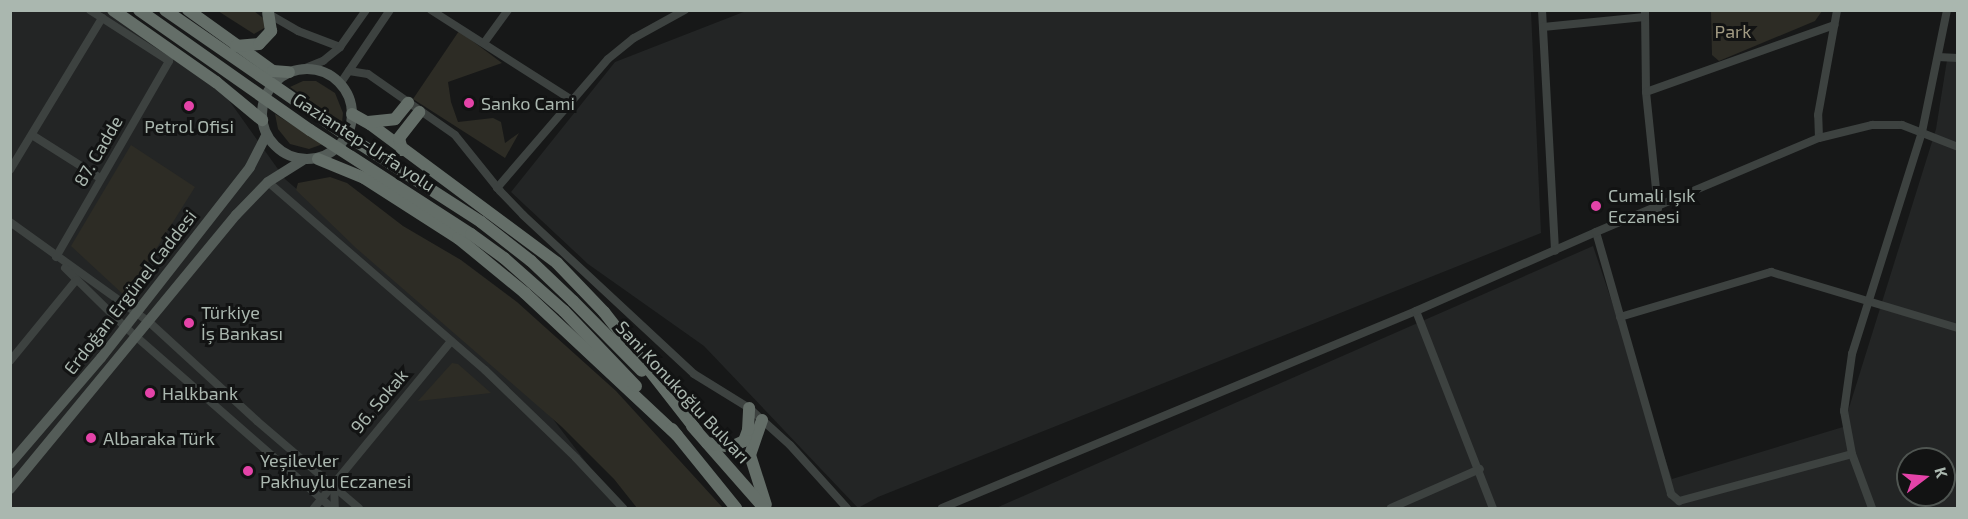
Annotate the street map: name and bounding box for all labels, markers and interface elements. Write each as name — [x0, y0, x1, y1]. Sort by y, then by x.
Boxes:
park label: Park — [1715, 20, 1751, 42]
street label: Gaziantep-Urfa yolu — [289, 88, 439, 196]
place label: Sanko Cami — [481, 92, 575, 114]
marker: Sanko Cami — [462, 96, 476, 110]
marker: Petrol Ofisi — [182, 99, 196, 113]
street label: 87. Cadde — [69, 112, 127, 190]
place label: Petrol Ofisi — [144, 115, 234, 137]
place label: Cumali Işık Eczanesi — [1608, 185, 1695, 228]
marker: Cumali Işık Eczanesi — [1589, 199, 1603, 213]
street label: Erdoğan Ergünel Caddesi — [59, 205, 201, 379]
place label: Türkiye İş Bankası — [201, 302, 283, 344]
marker: Türkiye İş Bankası — [182, 316, 196, 330]
street label: Sani Konukoğlu Bulvarı — [612, 316, 754, 468]
street label: 96. Sokak — [346, 364, 412, 438]
place label: Halkbank — [162, 382, 238, 404]
marker: Halkbank — [143, 386, 157, 400]
place label: Albaraka Türk — [103, 427, 215, 449]
marker: Albaraka Türk — [84, 431, 98, 445]
north arrow — [1896, 447, 1956, 507]
place label: Yeşilevler Pakhuylu Eczanesi — [260, 450, 411, 492]
marker: Yeşilevler Pakhuylu Eczanesi — [241, 464, 255, 478]
text: K — [1931, 465, 1952, 480]

